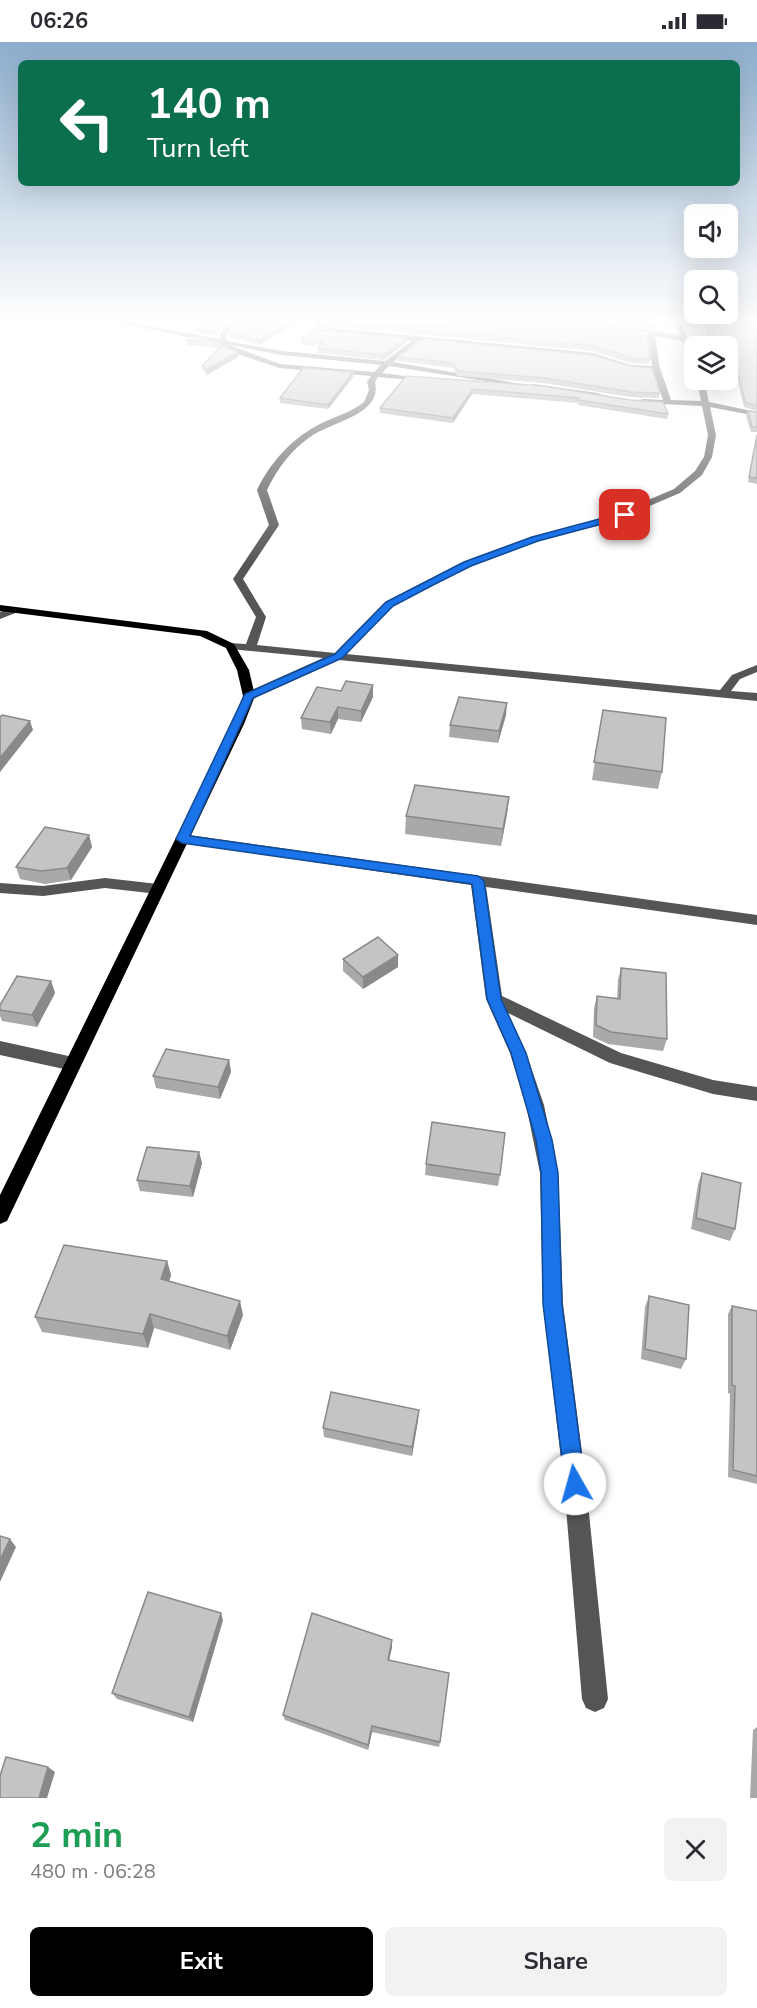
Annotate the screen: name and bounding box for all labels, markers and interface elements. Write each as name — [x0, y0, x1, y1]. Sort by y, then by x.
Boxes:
text: 06:26 — [30, 6, 88, 36]
text: 140 m — [147, 76, 271, 133]
icon: left — [48, 84, 126, 162]
text: Turn left — [147, 130, 248, 167]
map controls — [684, 204, 738, 390]
button: sound — [684, 204, 738, 258]
button: search — [684, 270, 738, 324]
button: layers — [684, 336, 738, 390]
pin — [599, 489, 650, 540]
icon: arrive — [608, 498, 641, 531]
position arrow — [543, 1452, 607, 1516]
text: 2 min — [30, 1811, 123, 1860]
button: close — [664, 1818, 727, 1881]
text: 480 m · 06:28 — [30, 1858, 156, 1885]
button: Exit — [30, 1927, 373, 1996]
button: Share — [385, 1927, 727, 1996]

